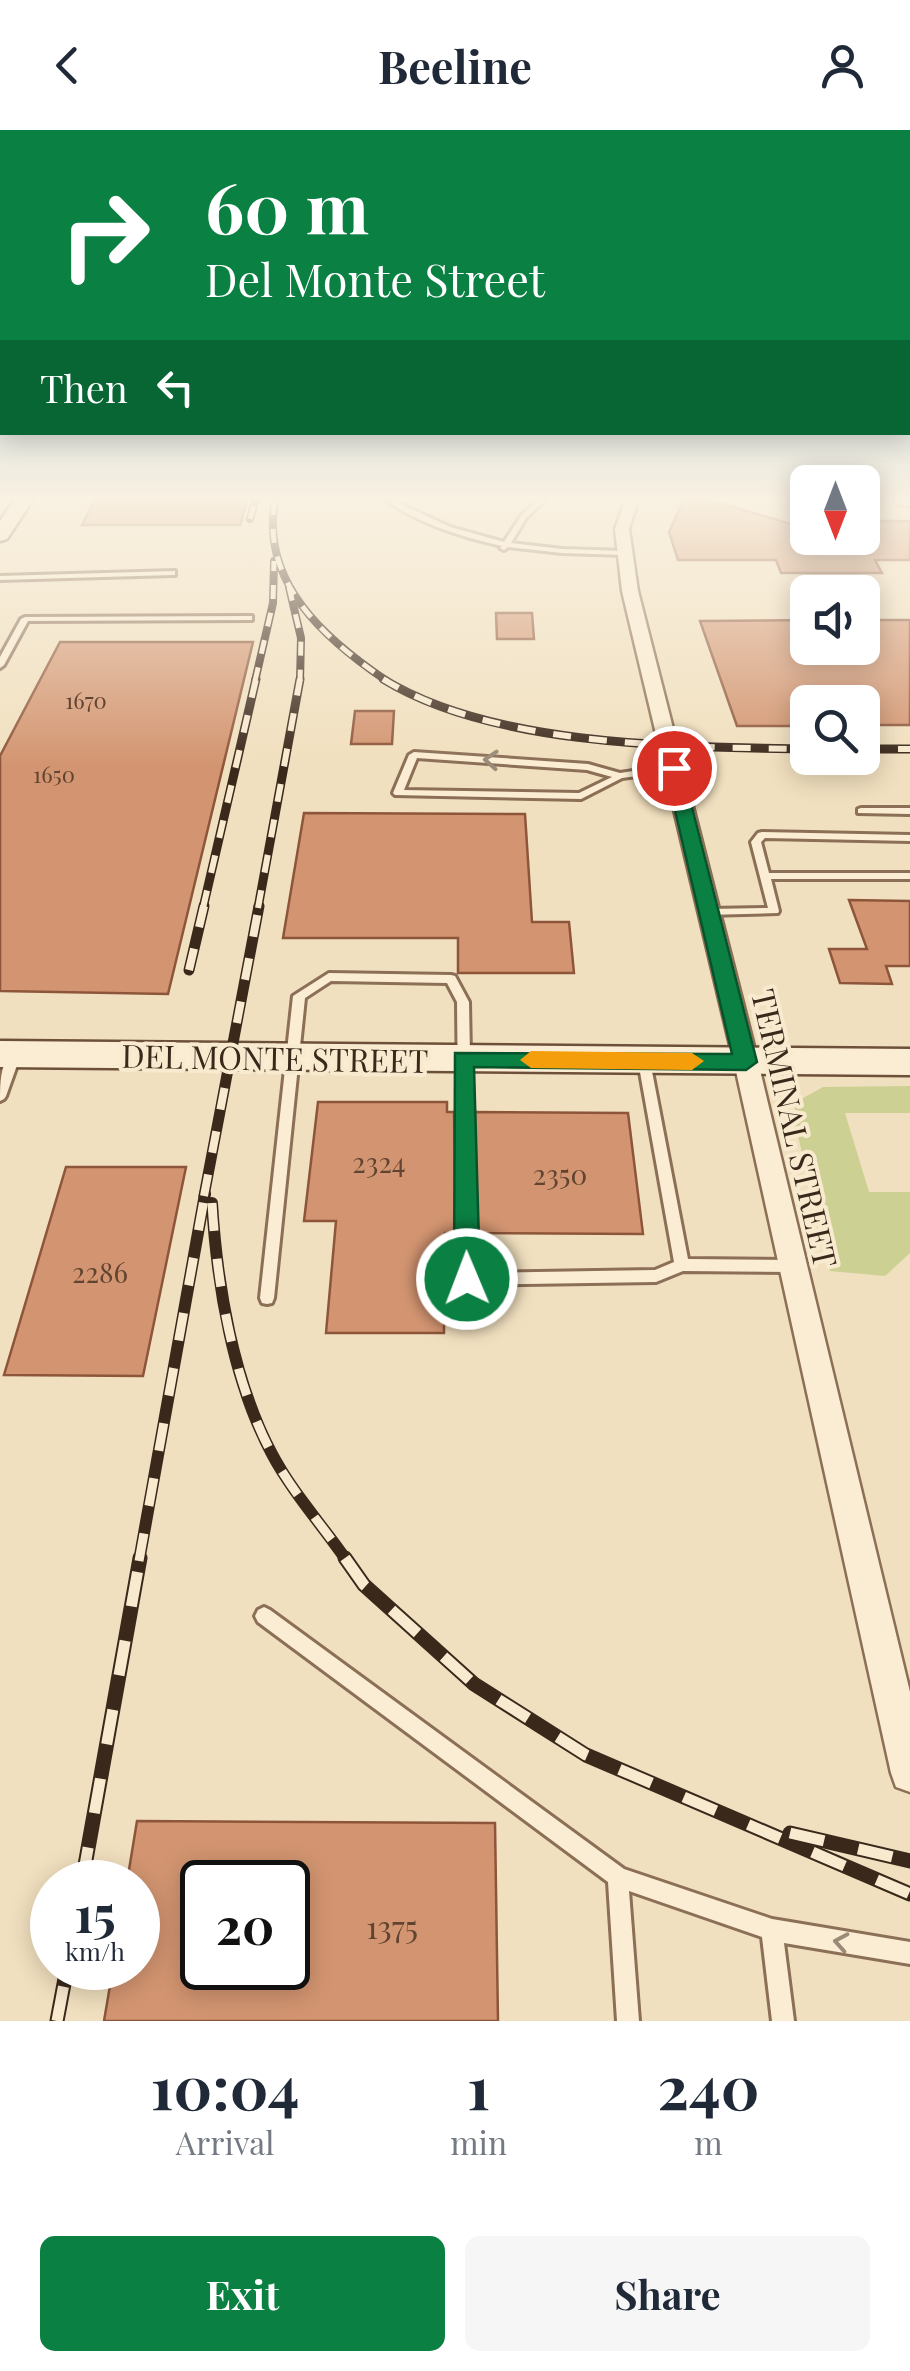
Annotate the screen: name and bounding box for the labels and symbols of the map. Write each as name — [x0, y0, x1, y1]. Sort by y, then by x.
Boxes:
north arrow — [790, 465, 880, 555]
house number: 1670 — [65, 685, 107, 715]
pin — [632, 726, 717, 811]
one-way arrow — [482, 750, 498, 771]
house number: 1650 — [33, 759, 75, 789]
street label: TERMINAL STREET — [743, 985, 849, 1271]
street label: DEL MONTE STREET — [121, 1033, 429, 1081]
house number: 2324 — [352, 1143, 406, 1180]
house number: 2350 — [533, 1155, 587, 1192]
position arrow — [415, 1227, 519, 1331]
house number: 2286 — [72, 1253, 128, 1290]
speed limit sign: 20 — [180, 1860, 310, 1990]
house number: 1375 — [366, 1904, 418, 1947]
one-way arrow — [833, 1932, 849, 1953]

